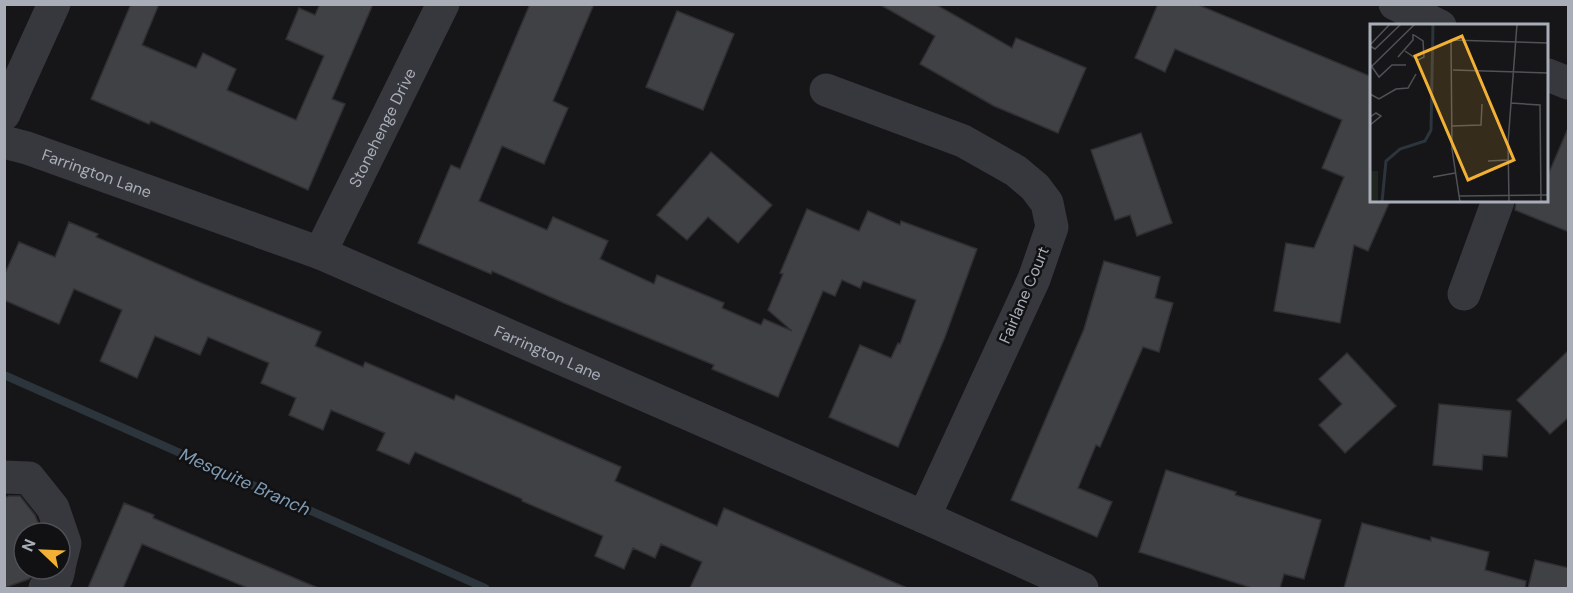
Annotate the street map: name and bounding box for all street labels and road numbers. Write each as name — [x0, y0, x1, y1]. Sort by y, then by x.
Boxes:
street label: Stonehenge Drive — [344, 64, 420, 191]
street label: Farrington Lane — [39, 144, 155, 202]
street label: Fairlane Court — [994, 243, 1054, 347]
street label: Farrington Lane — [491, 320, 605, 385]

